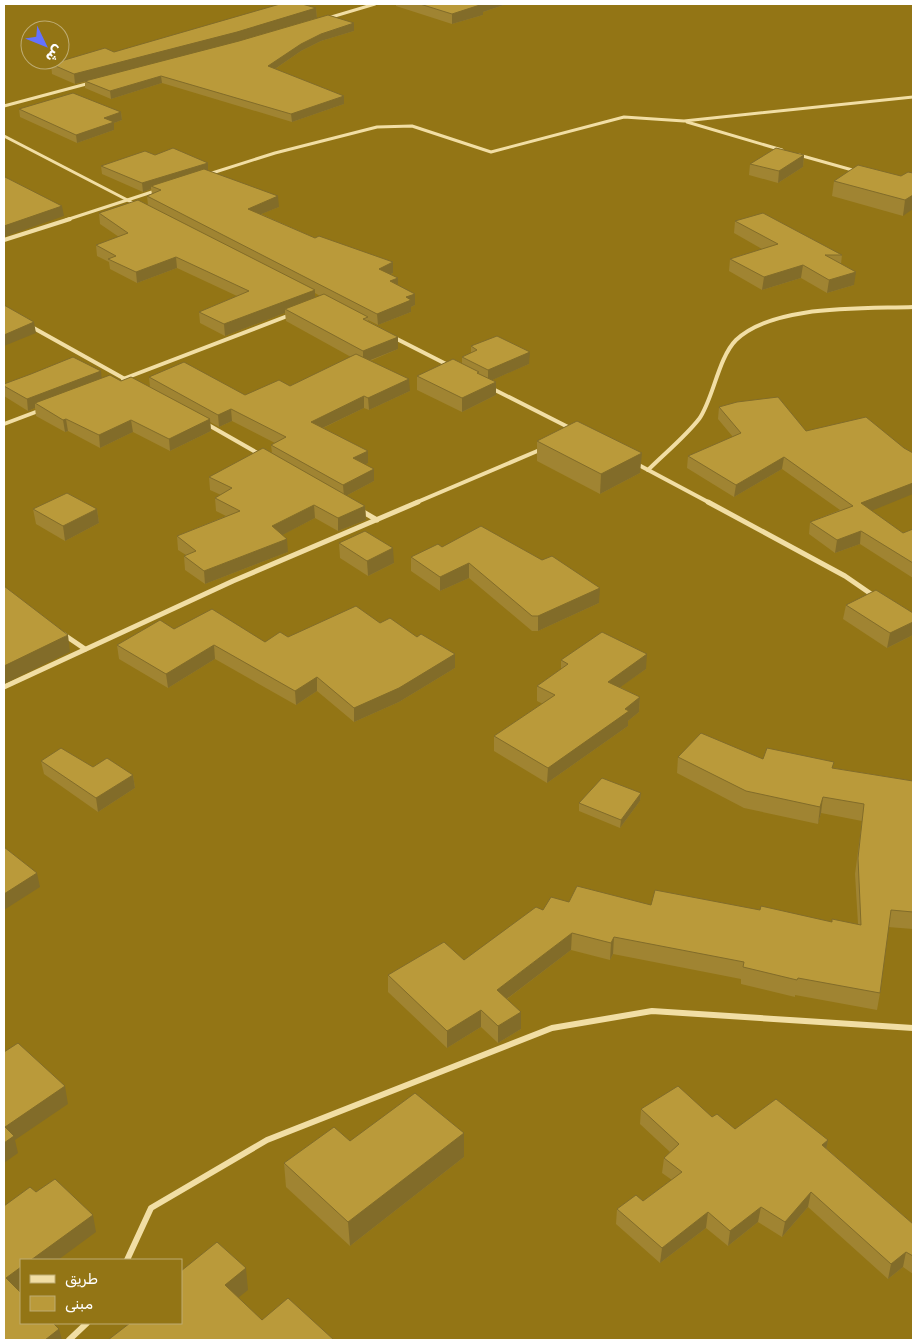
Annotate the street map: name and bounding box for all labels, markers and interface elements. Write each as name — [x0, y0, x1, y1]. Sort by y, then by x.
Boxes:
north arrow — [20, 20, 70, 70]
text: ش — [42, 41, 66, 66]
legend — [20, 1259, 182, 1324]
text: طريق — [65, 1270, 98, 1288]
text: مبنى — [65, 1295, 93, 1313]

